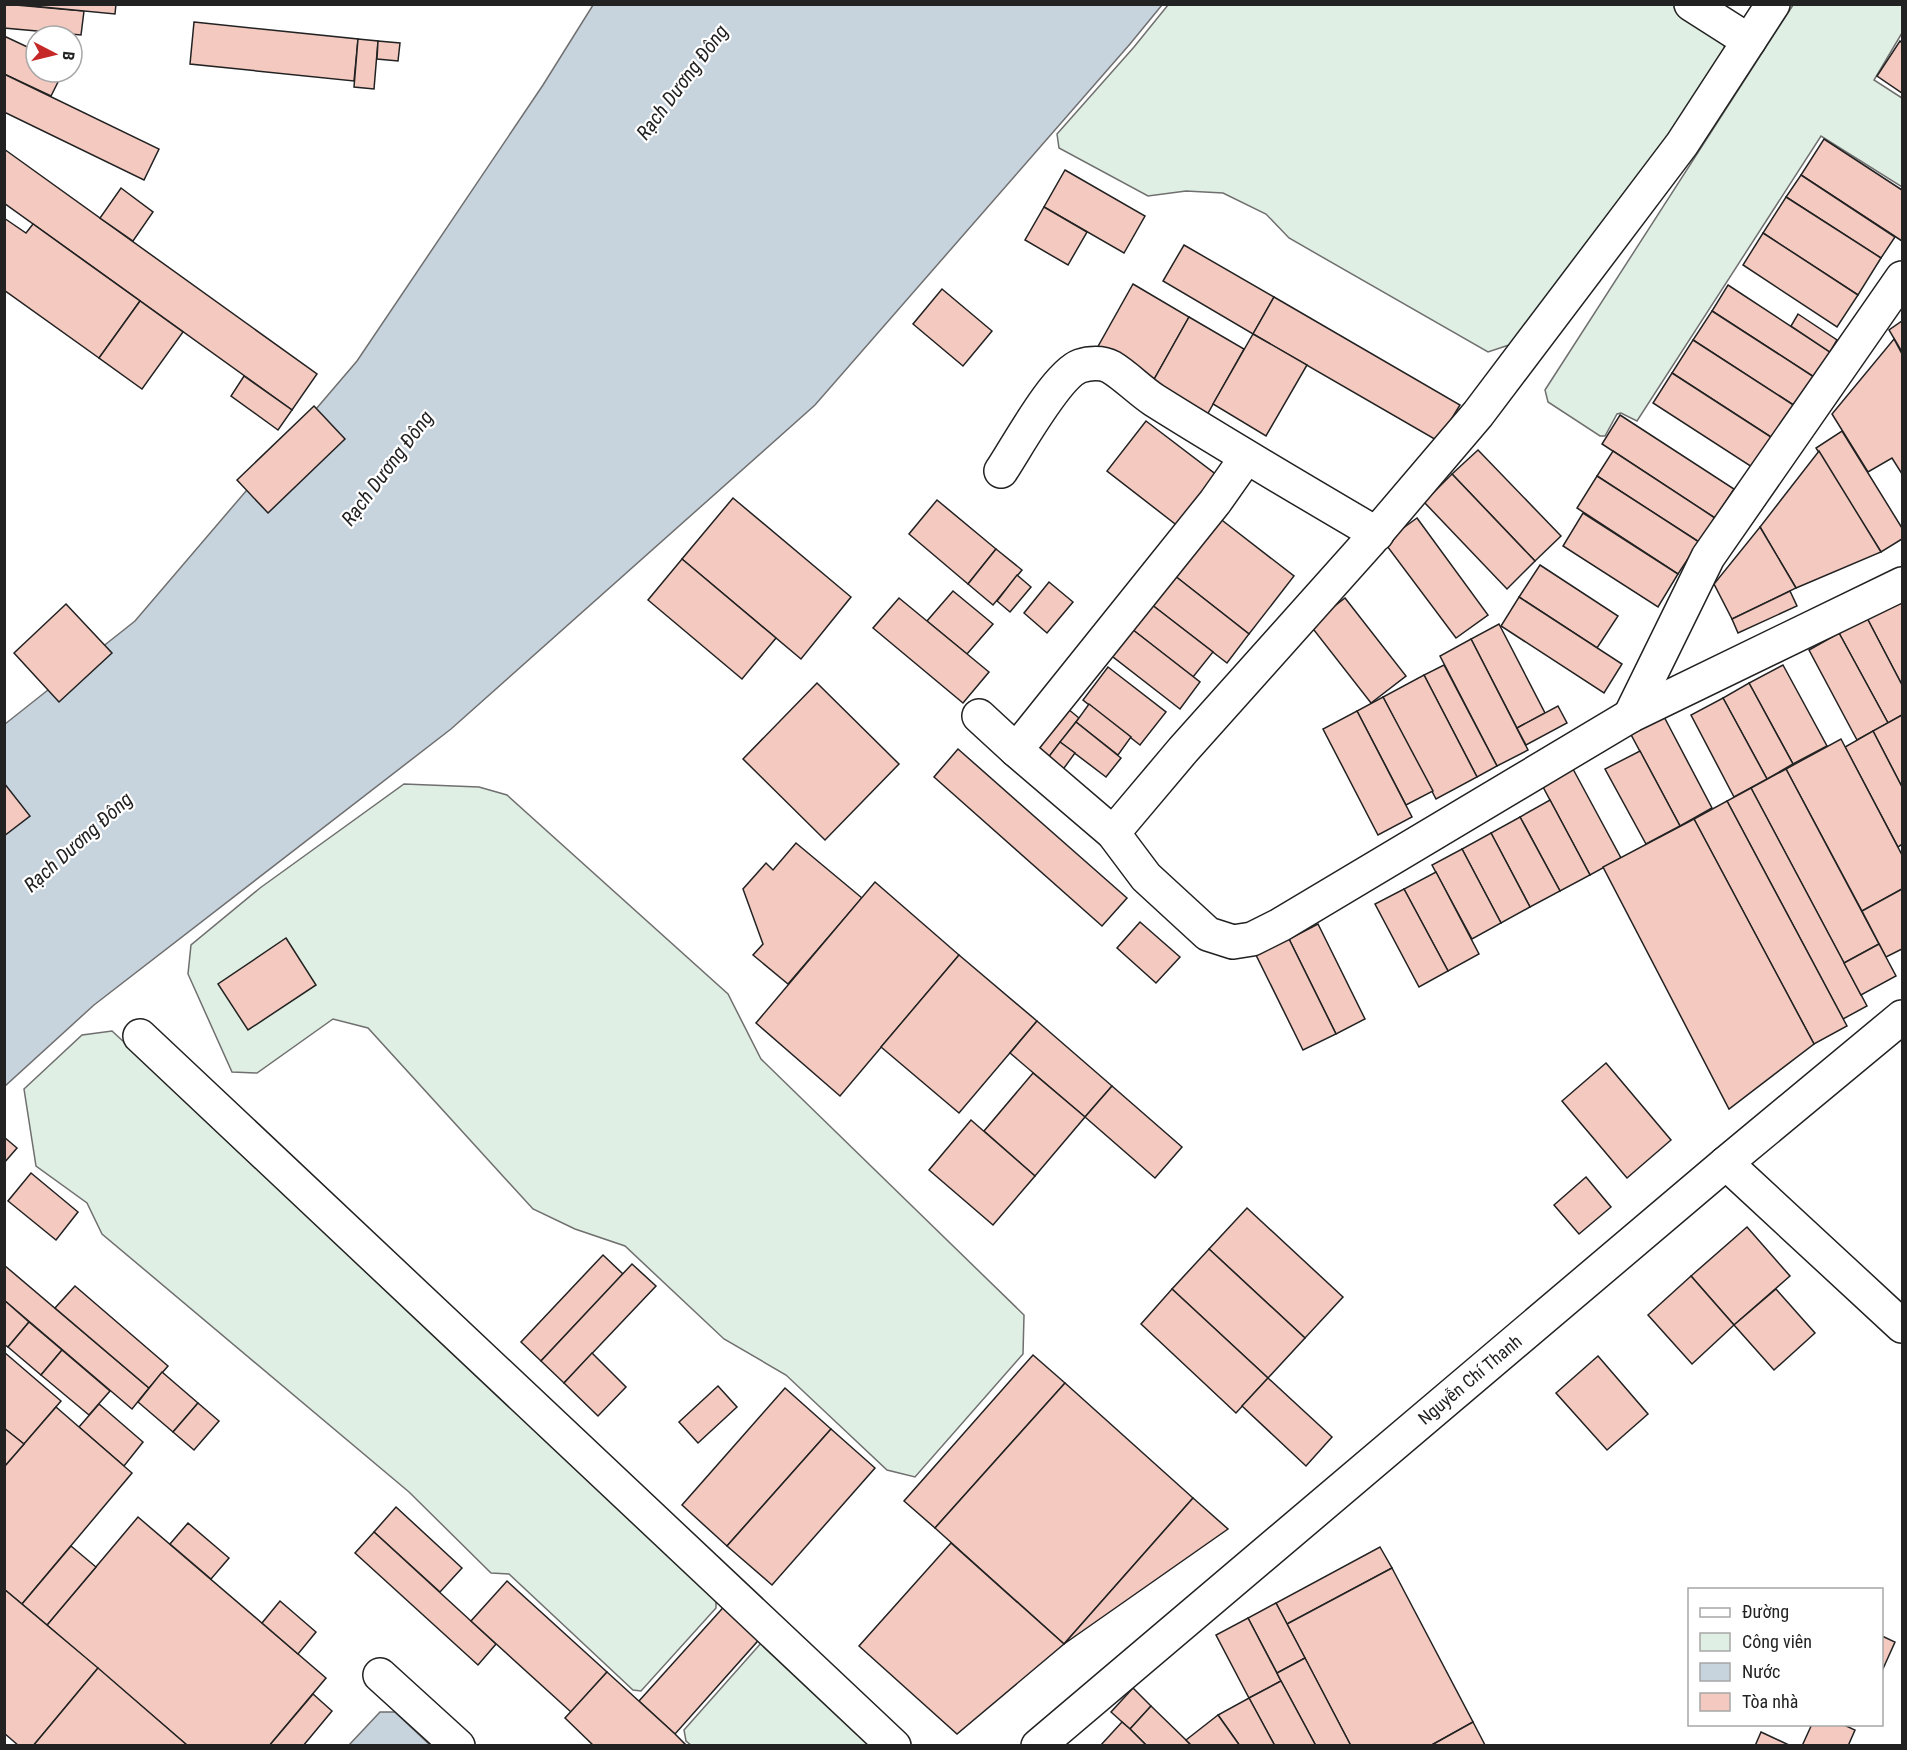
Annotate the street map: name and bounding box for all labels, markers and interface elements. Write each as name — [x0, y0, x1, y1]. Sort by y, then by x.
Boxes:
water label: Rạch Dương Đông — [631, 20, 733, 144]
north arrow — [24, 24, 84, 84]
text: B — [58, 50, 78, 61]
water label: Rạch Dương Đông — [336, 406, 438, 530]
water label: Rạch Dương Đông — [19, 787, 137, 897]
street label: Nguyễn Chí Thanh — [1414, 1330, 1526, 1429]
legend — [1688, 1588, 1883, 1726]
text: Đường — [1742, 1601, 1789, 1622]
text: Công viên — [1742, 1631, 1812, 1652]
text: Nước — [1742, 1661, 1780, 1682]
text: Tòa nhà — [1742, 1691, 1798, 1712]

